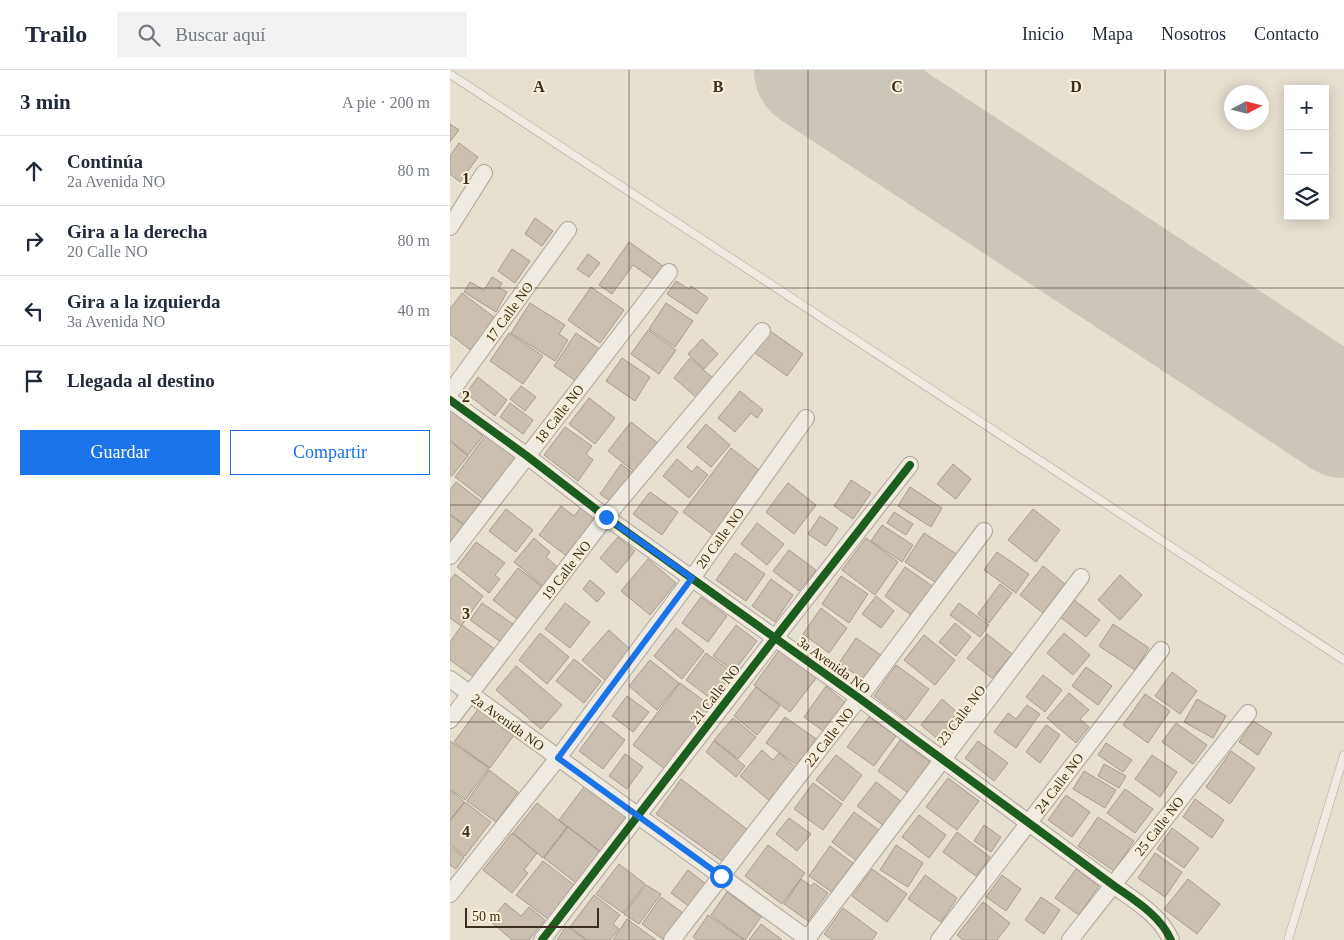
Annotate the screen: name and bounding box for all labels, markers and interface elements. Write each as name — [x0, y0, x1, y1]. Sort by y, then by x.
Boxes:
search box — [117, 12, 467, 57]
text: Trailo — [25, 21, 87, 47]
icon: search — [135, 21, 163, 49]
text: Buscar aquí — [175, 24, 265, 45]
text: Inicio — [1022, 24, 1064, 44]
text: Mapa — [1092, 24, 1133, 44]
text: Nosotros — [1161, 24, 1226, 44]
text: Contacto — [1254, 24, 1319, 44]
text: A — [533, 78, 545, 95]
text: B — [713, 78, 724, 95]
text: C — [891, 78, 903, 95]
text: D — [1070, 78, 1082, 95]
north arrow — [1224, 85, 1269, 130]
map controls — [1284, 85, 1329, 220]
button: + — [1284, 85, 1329, 130]
text: 3 min — [20, 90, 71, 114]
text: A pie · 200 m — [342, 94, 430, 111]
button: − — [1284, 130, 1329, 175]
text: Continúa — [67, 151, 143, 172]
icon: ahead — [20, 157, 48, 185]
text: 80 m — [398, 162, 430, 179]
text: 1 — [462, 170, 470, 187]
text: 2a Avenida NO — [67, 173, 165, 190]
button: layers — [1284, 175, 1329, 220]
text: Gira a la derecha — [67, 221, 208, 242]
icon: right — [20, 227, 48, 255]
text: 80 m — [398, 232, 430, 249]
text: 20 Calle NO — [67, 243, 148, 260]
street label: 17 Calle NO — [483, 279, 536, 345]
text: Gira a la izquierda — [67, 291, 221, 312]
icon: left — [20, 297, 48, 325]
text: 40 m — [398, 302, 430, 319]
text: 3a Avenida NO — [67, 313, 165, 330]
icon: arrive — [20, 367, 48, 395]
text: Llegada al destino — [67, 370, 215, 391]
street label: 18 Calle NO — [532, 382, 587, 447]
text: 2 — [462, 388, 470, 405]
button: Guardar — [20, 430, 220, 475]
button: Compartir — [230, 430, 430, 475]
street label: 20 Calle NO — [694, 505, 747, 571]
route end — [595, 506, 618, 529]
street label: 19 Calle NO — [539, 538, 594, 603]
text: 3 — [462, 605, 470, 622]
street label: 3a Avenida NO — [794, 634, 873, 697]
street label: 21 Calle NO — [688, 662, 743, 727]
street label: 23 Calle NO — [934, 683, 989, 748]
street label: 2a Avenida NO — [468, 691, 547, 754]
street label: 22 Calle NO — [802, 705, 857, 770]
street label: 24 Calle NO — [1032, 751, 1087, 816]
street label: 25 Calle NO — [1132, 794, 1187, 859]
text: 4 — [462, 823, 470, 840]
route start — [710, 865, 733, 888]
scale bar — [465, 905, 599, 928]
text: 50 m — [472, 909, 500, 924]

